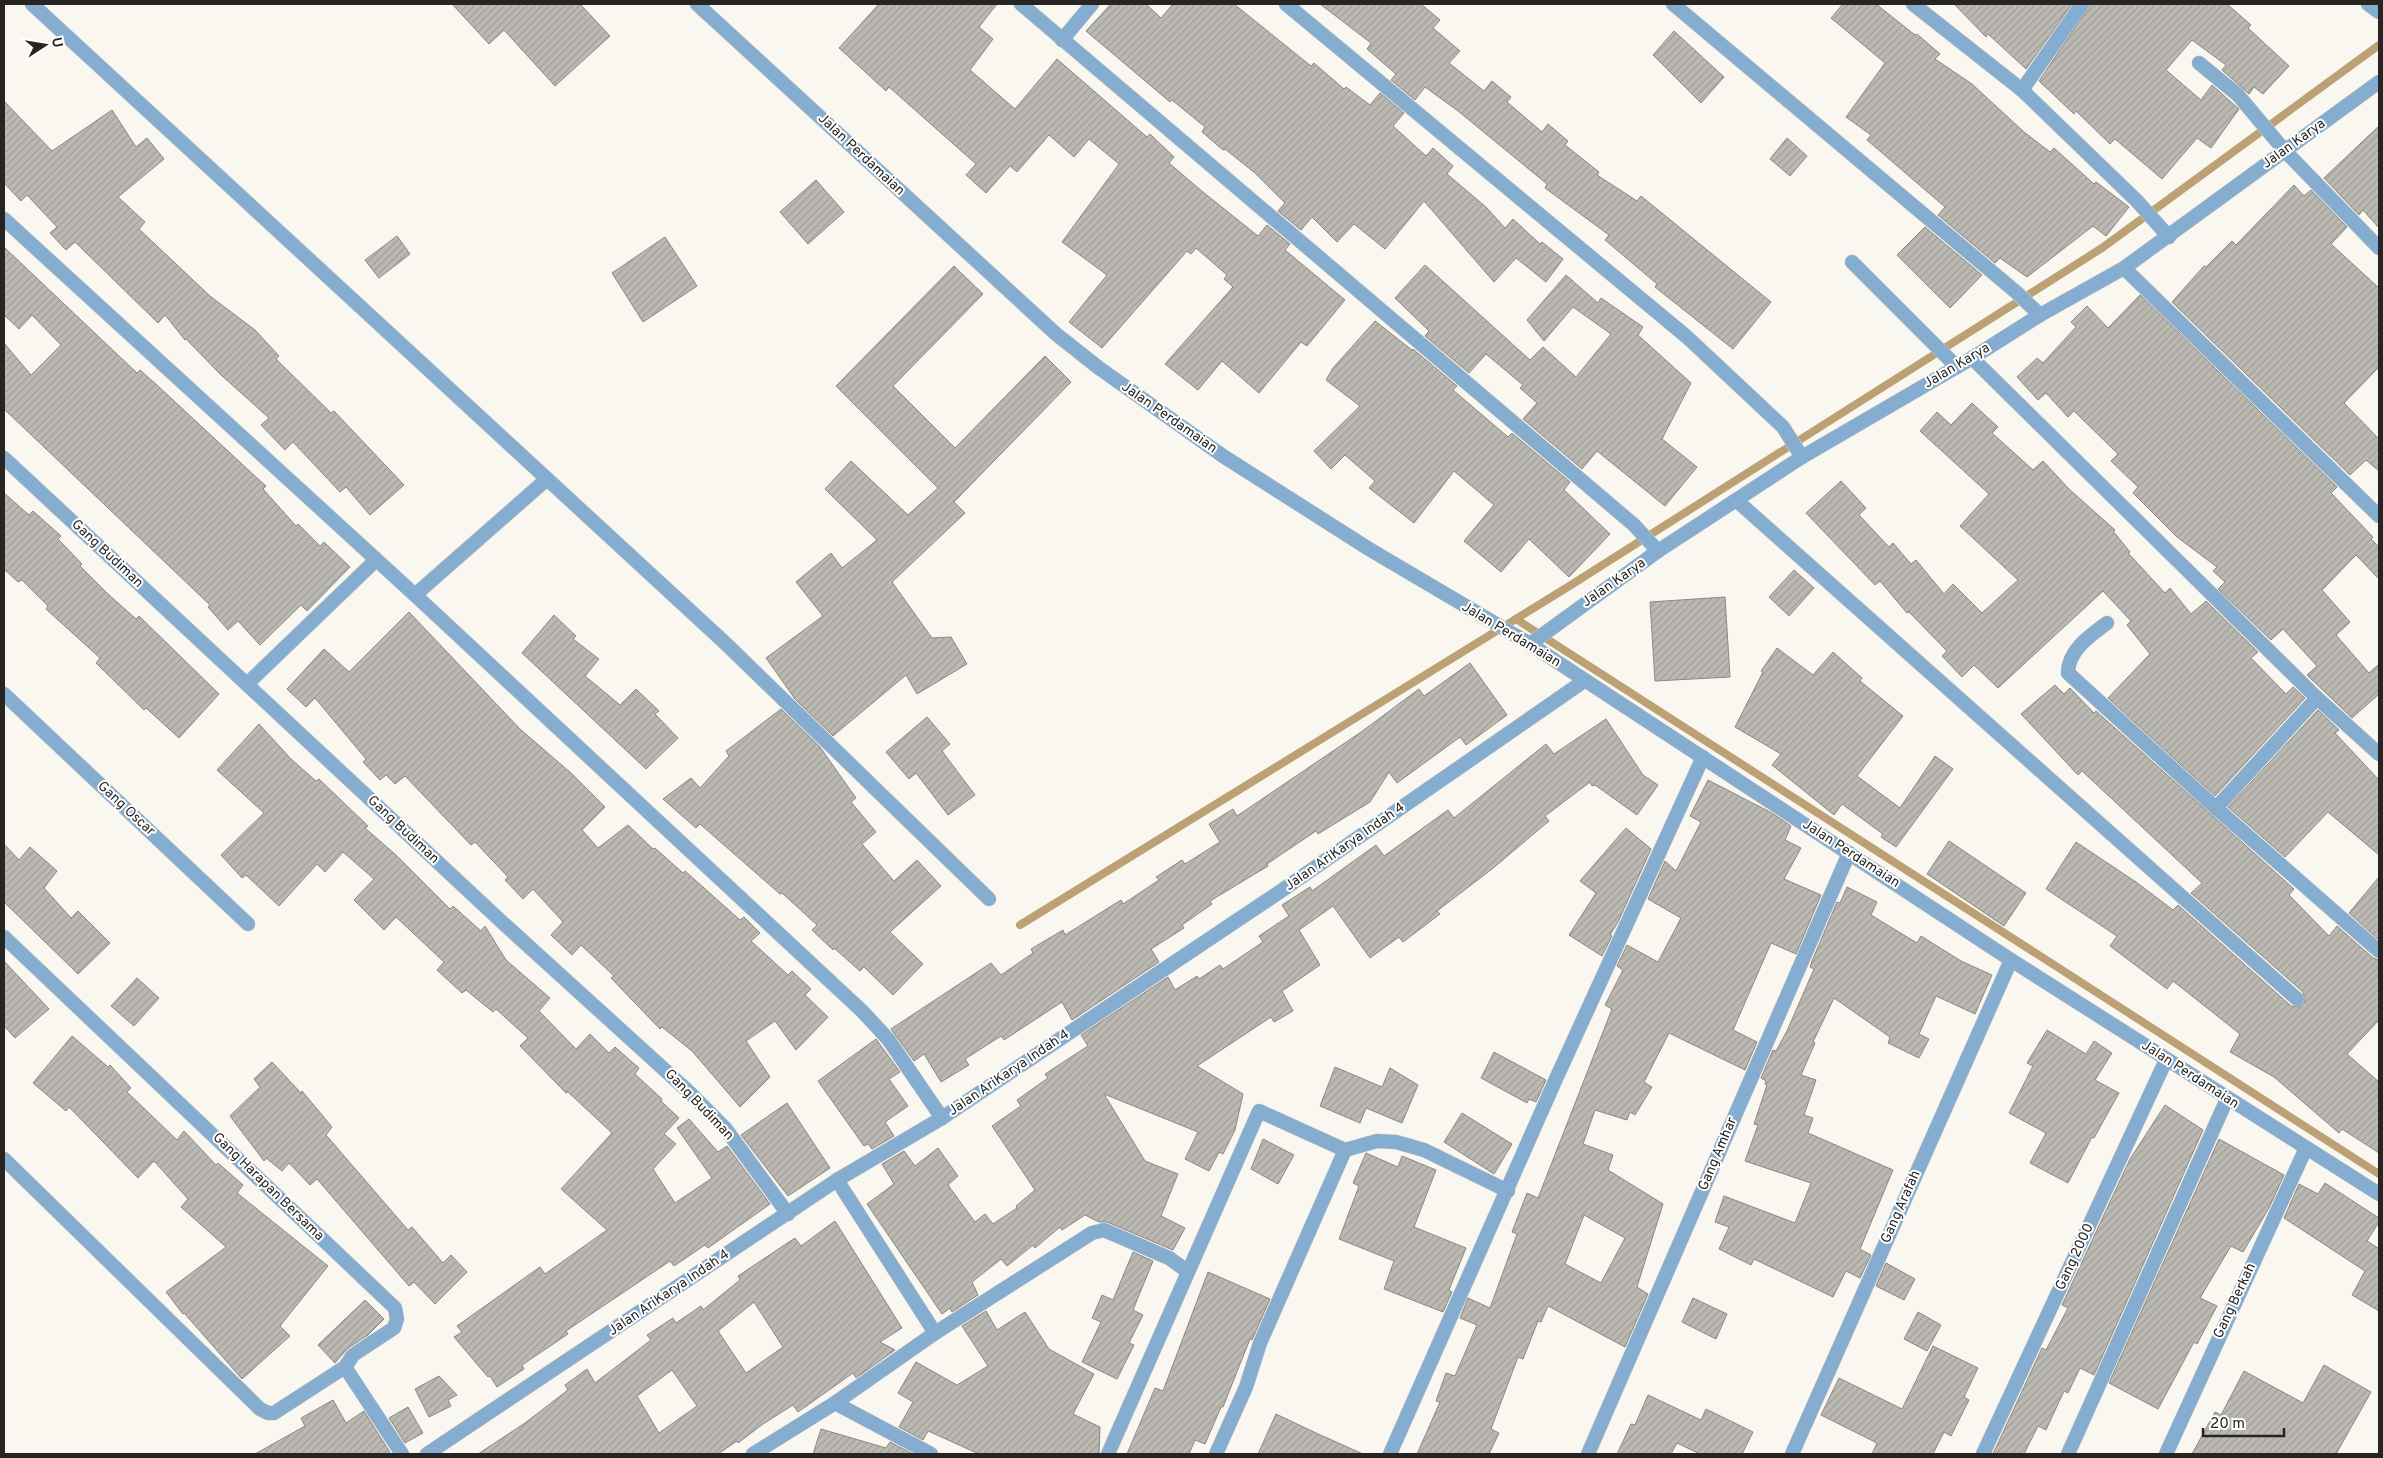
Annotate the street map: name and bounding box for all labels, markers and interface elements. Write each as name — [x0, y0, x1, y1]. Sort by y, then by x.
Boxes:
north arrow — [20, 20, 70, 70]
text: U — [47, 36, 66, 49]
street label: Jalan Perdamaian — [814, 110, 908, 200]
street label: Jalan Karya — [2259, 115, 2329, 173]
street label: Jalan Karya — [1921, 340, 1993, 392]
street label: Jalan Perdamaian — [1118, 379, 1220, 457]
street label: Gang Budiman — [67, 516, 147, 592]
street label: Jalan Karya — [1579, 555, 1649, 611]
street label: Jalan Perdamaian — [1458, 599, 1564, 671]
street label: Gang Oscar — [94, 778, 159, 840]
street label: Gang Budiman — [363, 792, 443, 868]
street label: Jalan AriKarya Indah 4 — [1282, 799, 1408, 895]
street label: Jalan Perdamaian — [1799, 816, 1903, 892]
street label: Jalan AriKarya Indah 4 — [945, 1026, 1073, 1120]
street label: Jalan Perdamaian — [2138, 1037, 2242, 1113]
street label: Gang Budiman — [661, 1066, 737, 1144]
street label: Gang Amhar — [1695, 1114, 1741, 1193]
street label: Gang Harapan Bersama — [209, 1129, 327, 1245]
street label: Gang Arafah — [1877, 1168, 1925, 1246]
street label: Gang 2000 — [2052, 1221, 2098, 1293]
street label: Jalan AriKarya Indah 4 — [605, 1246, 733, 1340]
street label: Gang Berkah — [2210, 1261, 2260, 1341]
scale bar — [2203, 1406, 2284, 1438]
text: 20 m — [2210, 1415, 2245, 1434]

